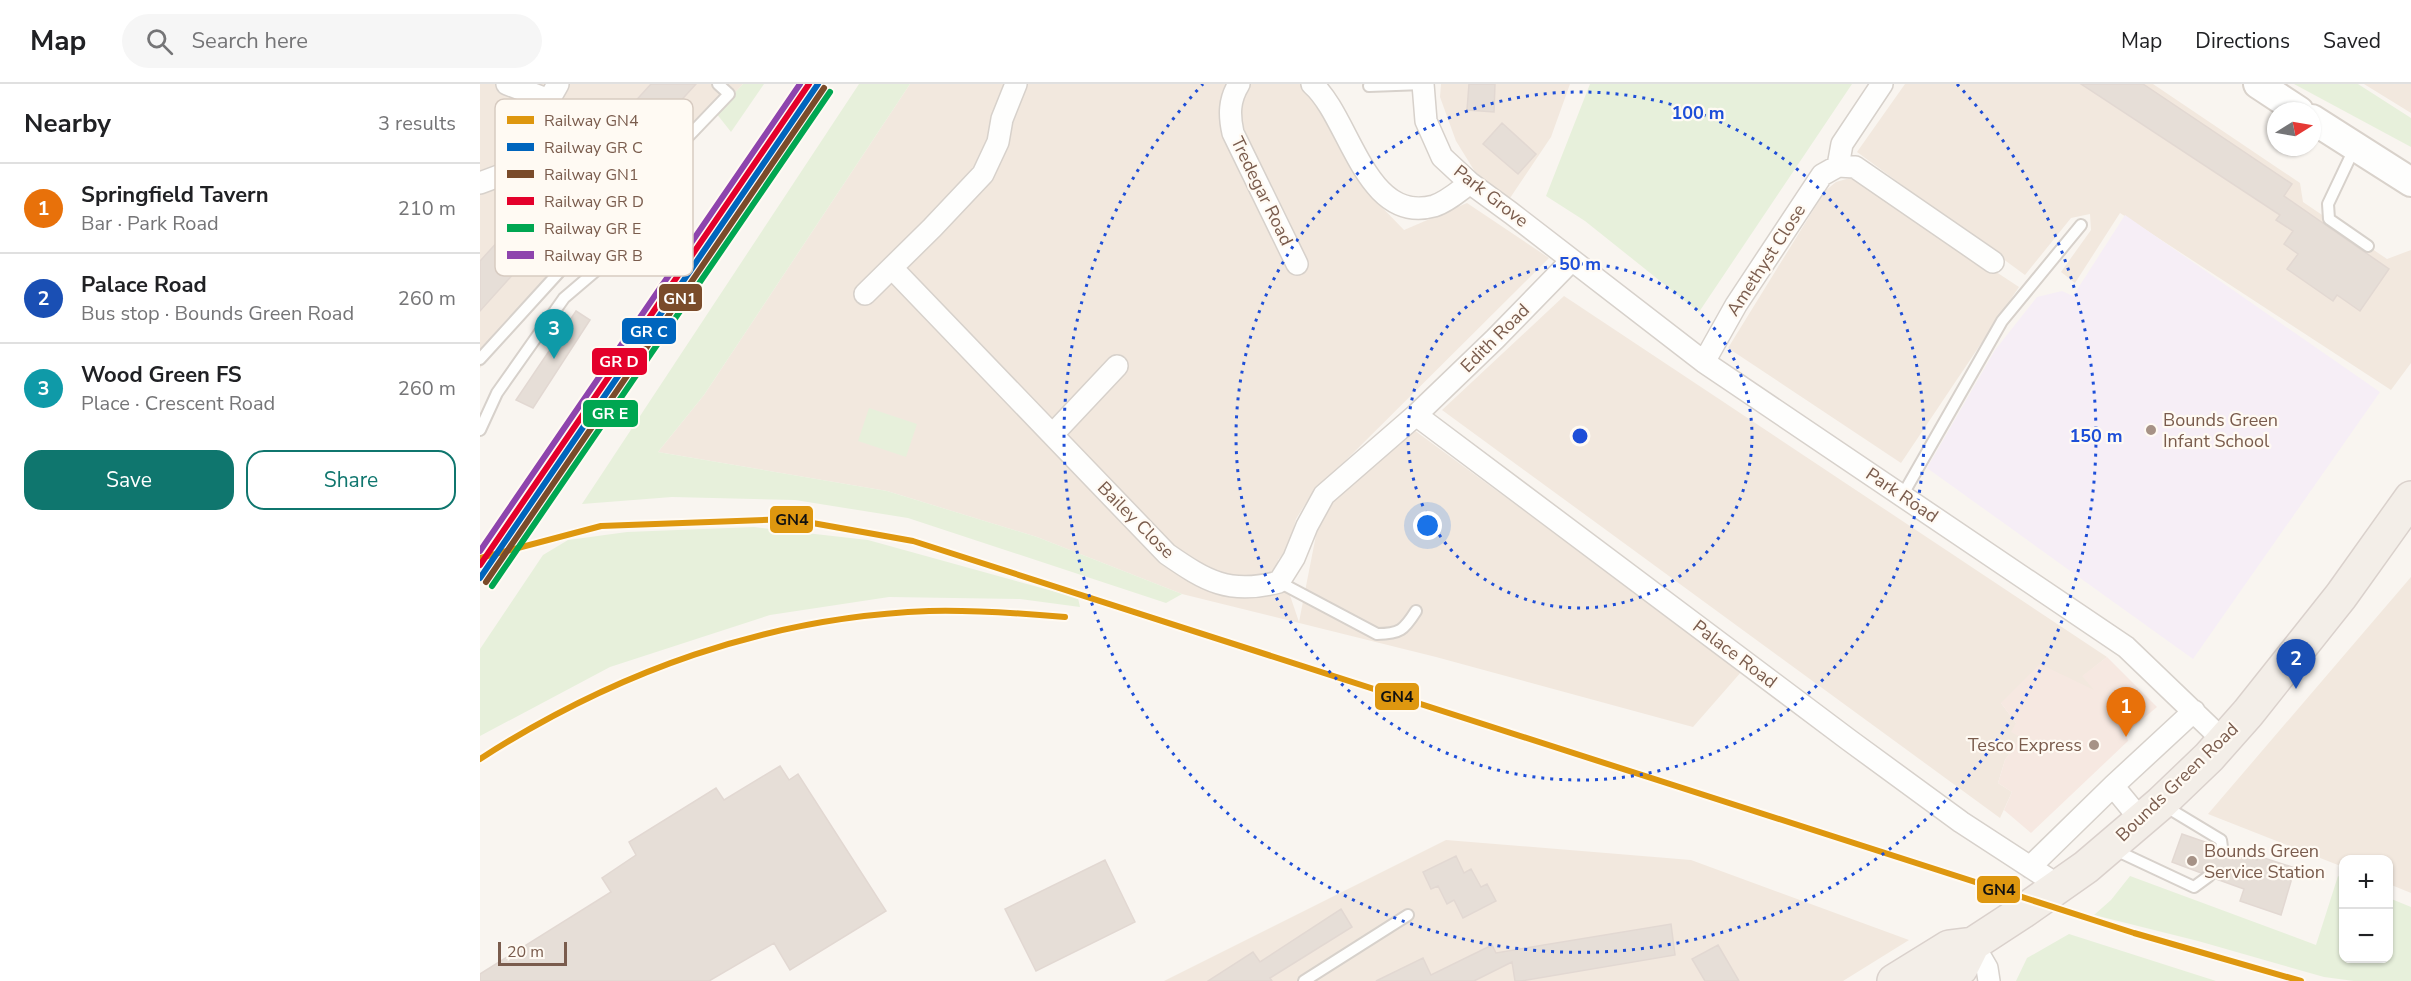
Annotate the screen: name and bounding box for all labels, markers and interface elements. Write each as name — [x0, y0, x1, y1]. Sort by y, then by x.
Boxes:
search box — [122, 14, 542, 68]
text: Map — [30, 22, 86, 60]
icon: search — [143, 25, 176, 58]
text: Search here — [191, 26, 308, 56]
text: Map — [2121, 27, 2162, 55]
text: Directions — [2195, 27, 2290, 55]
text: Saved — [2323, 27, 2381, 55]
legend — [495, 99, 693, 276]
text: 100 m — [1671, 101, 1725, 125]
north arrow — [2267, 102, 2321, 156]
text: Nearby — [24, 106, 111, 141]
text: 3 results — [378, 110, 456, 137]
text: Railway GN4 — [544, 110, 639, 132]
street label: Tredegar Road — [1225, 132, 1299, 250]
text: Railway GR C — [544, 137, 643, 159]
street label: Park Grove — [1449, 159, 1533, 233]
text: Railway GN1 — [544, 164, 639, 186]
text: Springfield Tavern — [81, 180, 269, 210]
text: Railway GR D — [544, 191, 644, 213]
text: 1 — [38, 195, 50, 222]
text: 210 m — [398, 195, 456, 222]
street label: Amethyst Close — [1721, 199, 1811, 321]
text: Bar · Park Road — [81, 210, 219, 237]
text: Railway GR E — [544, 218, 641, 240]
text: Railway GR B — [544, 245, 643, 267]
text: 50 m — [1559, 252, 1601, 276]
text: Palace Road — [81, 270, 207, 300]
line badge: GN1 — [658, 283, 703, 312]
text: 2 — [38, 285, 50, 312]
text: 260 m — [398, 285, 456, 312]
text: GN1 — [663, 288, 697, 310]
street label: Edith Road — [1455, 298, 1535, 378]
text: Bus stop · Bounds Green Road — [81, 300, 354, 327]
pin: 3 — [534, 310, 574, 359]
line badge: GR C — [621, 317, 677, 345]
text: GR C — [630, 321, 668, 343]
line badge: GR D — [591, 347, 648, 376]
text: GR D — [599, 351, 639, 373]
text: Wood Green FS — [81, 360, 242, 390]
text: 3 — [38, 375, 50, 402]
text: 260 m — [398, 375, 456, 402]
text: Place · Crescent Road — [81, 390, 275, 417]
line badge: GR E — [582, 399, 639, 428]
text: GR E — [592, 403, 628, 425]
place label: Bounds Green Infant School — [2163, 408, 2278, 453]
marker: Bounds Green Infant School — [2144, 423, 2158, 437]
text: 150 m — [2069, 424, 2123, 448]
centre of rings — [1570, 426, 1590, 446]
button: Save — [24, 450, 234, 510]
button: Share — [246, 450, 456, 510]
street label: Park Road — [1861, 462, 1943, 528]
street label: Bailey Close — [1092, 476, 1180, 564]
line badge: GN4 — [769, 505, 814, 534]
text: GN4 — [775, 509, 809, 531]
your location — [1413, 511, 1442, 540]
street label: Palace Road — [1688, 614, 1782, 694]
pin: 2 — [2276, 640, 2316, 689]
line badge: GN4 — [1374, 682, 1420, 711]
text: GN4 — [1380, 686, 1414, 708]
pin: 1 — [2106, 688, 2146, 737]
street label: Bounds Green Road — [2111, 717, 2243, 847]
place label: Tesco Express — [1968, 733, 2082, 757]
marker: Tesco Express — [2087, 738, 2101, 752]
place label: Bounds Green Service Station — [2204, 839, 2325, 884]
marker: Bounds Green Service Station — [2185, 854, 2199, 868]
map controls — [2339, 855, 2393, 963]
button: + — [2339, 855, 2393, 909]
line badge: GN4 — [1976, 875, 2021, 904]
text: GN4 — [1982, 879, 2016, 901]
button: − — [2339, 909, 2393, 963]
scale bar — [498, 939, 567, 966]
text: 20 m — [507, 941, 544, 963]

